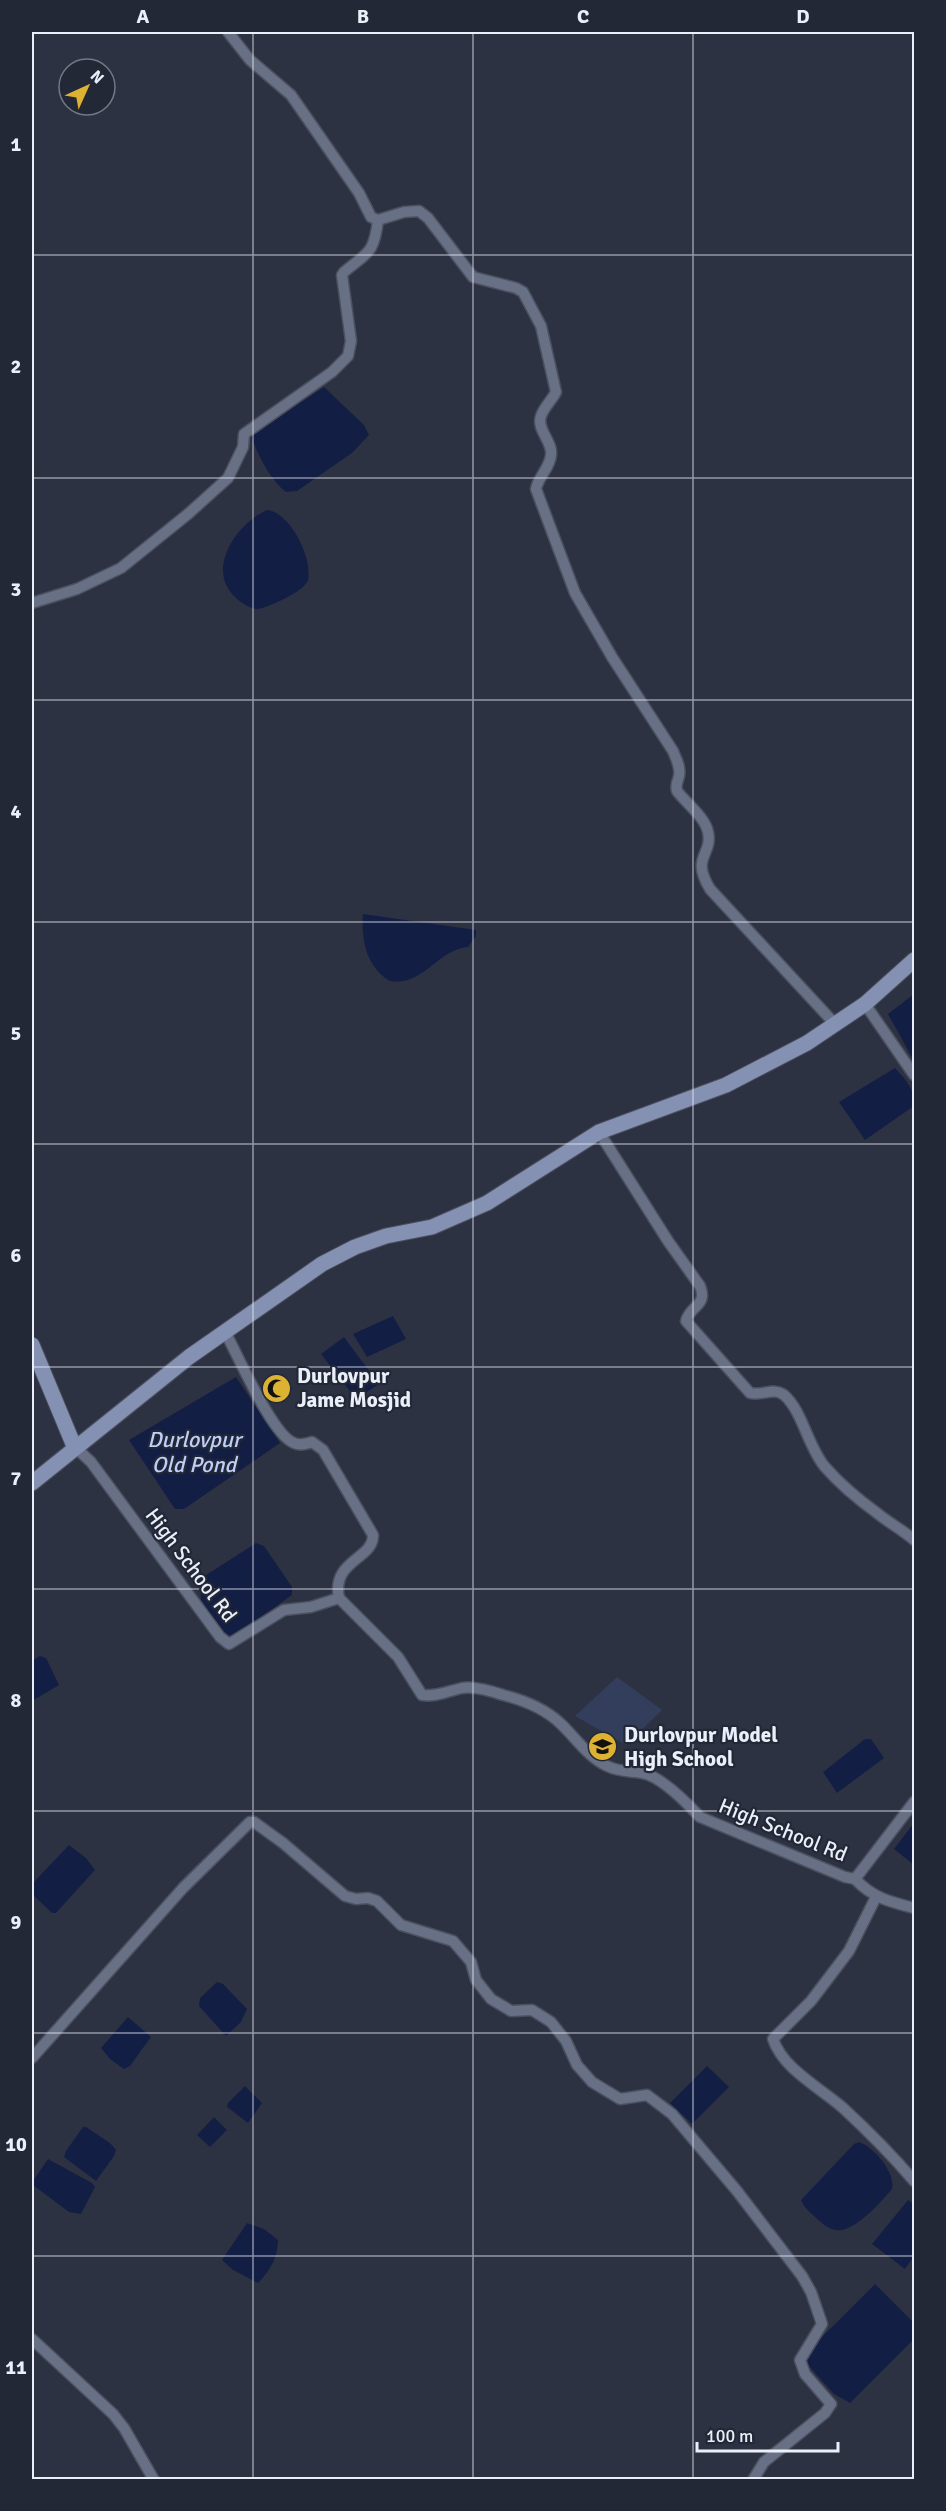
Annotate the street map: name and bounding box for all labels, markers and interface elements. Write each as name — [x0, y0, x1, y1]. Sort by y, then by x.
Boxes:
text: A — [137, 4, 150, 29]
text: B — [357, 4, 369, 29]
text: C — [577, 4, 589, 29]
text: D — [796, 4, 810, 29]
north arrow — [57, 57, 117, 117]
text: N — [86, 66, 108, 88]
text: 1 — [11, 132, 22, 157]
text: 2 — [11, 354, 21, 379]
text: 3 — [11, 577, 21, 602]
text: 4 — [11, 799, 22, 824]
text: 5 — [11, 1021, 21, 1046]
text: 6 — [11, 1243, 22, 1268]
place label: Durlovpur Jame Mosjid — [297, 1363, 411, 1413]
mosque icon: Durlovpur Jame Mosjid — [260, 1372, 292, 1404]
water label: Durlovpur Old Pond — [147, 1426, 244, 1478]
text: 7 — [11, 1466, 22, 1491]
street label: High School Rd — [140, 1503, 242, 1627]
text: 8 — [11, 1688, 22, 1713]
place label: Durlovpur Model High School — [624, 1722, 778, 1772]
school or university icon: Durlovpur Model High School — [587, 1731, 619, 1763]
street label: High School Rd — [715, 1792, 851, 1868]
text: 9 — [11, 1910, 22, 1935]
text: 10 — [5, 2132, 27, 2157]
text: 11 — [5, 2355, 27, 2380]
scale bar — [697, 2415, 838, 2453]
text: 100 m — [706, 2425, 753, 2447]

